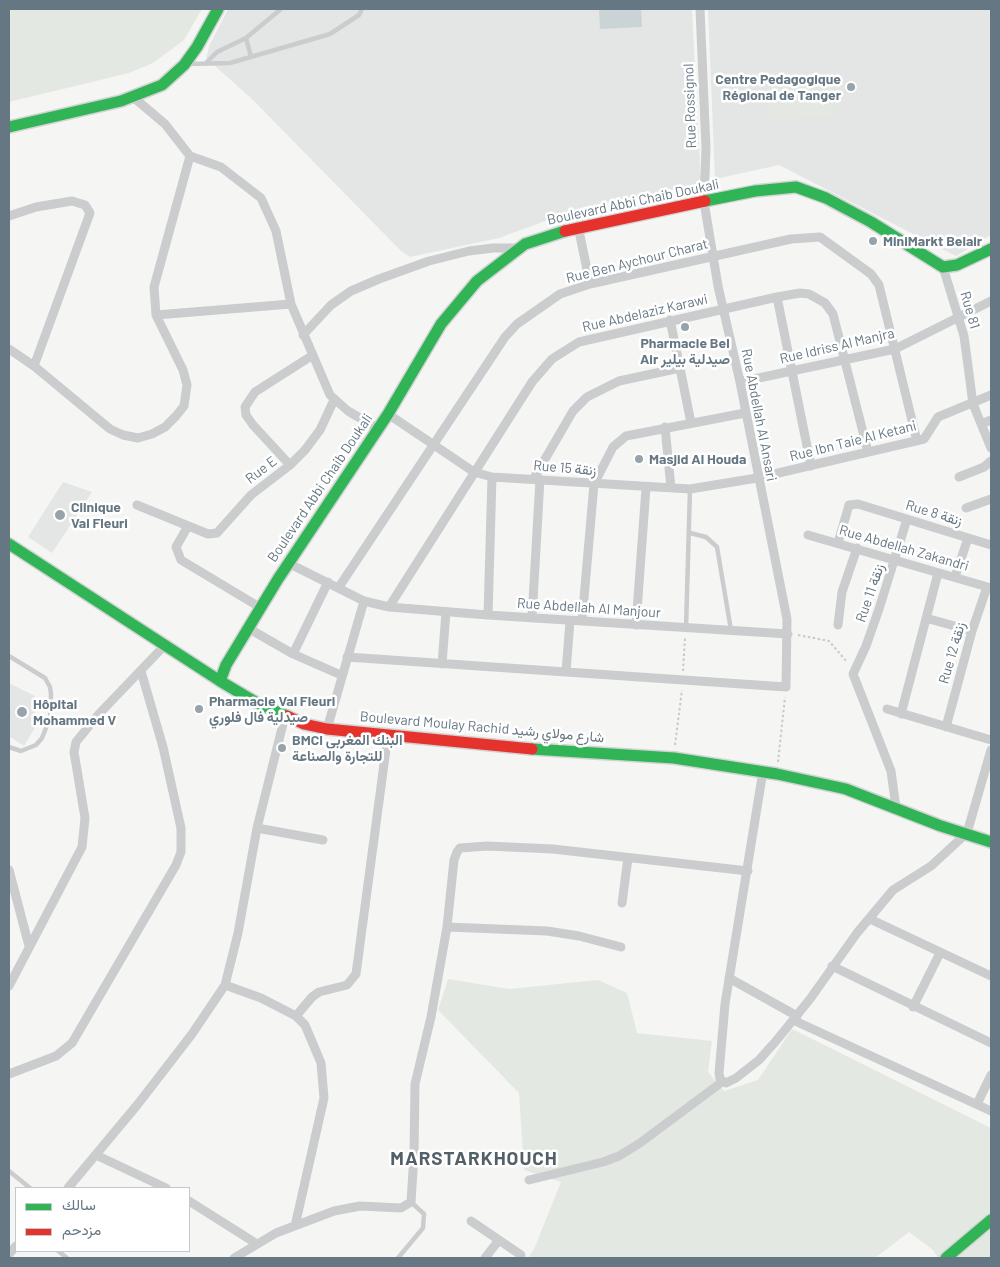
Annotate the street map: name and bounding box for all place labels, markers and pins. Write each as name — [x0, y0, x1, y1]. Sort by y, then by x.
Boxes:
place label: Centre Pedagogique Régional de Tanger — [715, 71, 841, 104]
marker: Centre Pedagogique Régional de Tanger — [845, 81, 857, 93]
place label: MiniMarkt Belair — [883, 233, 982, 249]
marker: MiniMarkt Belair — [867, 235, 879, 247]
marker: Pharmacie Bel Air صيدلية بيلير — [679, 321, 691, 333]
place label: Pharmacie Bel Air صيدلية بيلير — [640, 335, 730, 368]
place label: Masjid Al Houda — [649, 451, 746, 467]
marker: Masjid Al Houda — [633, 453, 645, 465]
place label: Clinique Val Fleuri — [71, 499, 128, 532]
marker: Clinique Val Fleuri — [53, 508, 67, 522]
place label: Pharmacie Val Fleuri صيدلية فال فلوري — [209, 693, 335, 726]
place label: Hôpital Mohammed V — [33, 696, 116, 729]
marker: Pharmacie Val Fleuri صيدلية فال فلوري — [193, 703, 205, 715]
marker: Hôpital Mohammed V — [15, 705, 29, 719]
place label: BMCI البنك المغربي للتجارة والصناعة — [292, 732, 403, 764]
marker: BMCI البنك المغربي للتجارة والصناعة — [276, 742, 288, 754]

